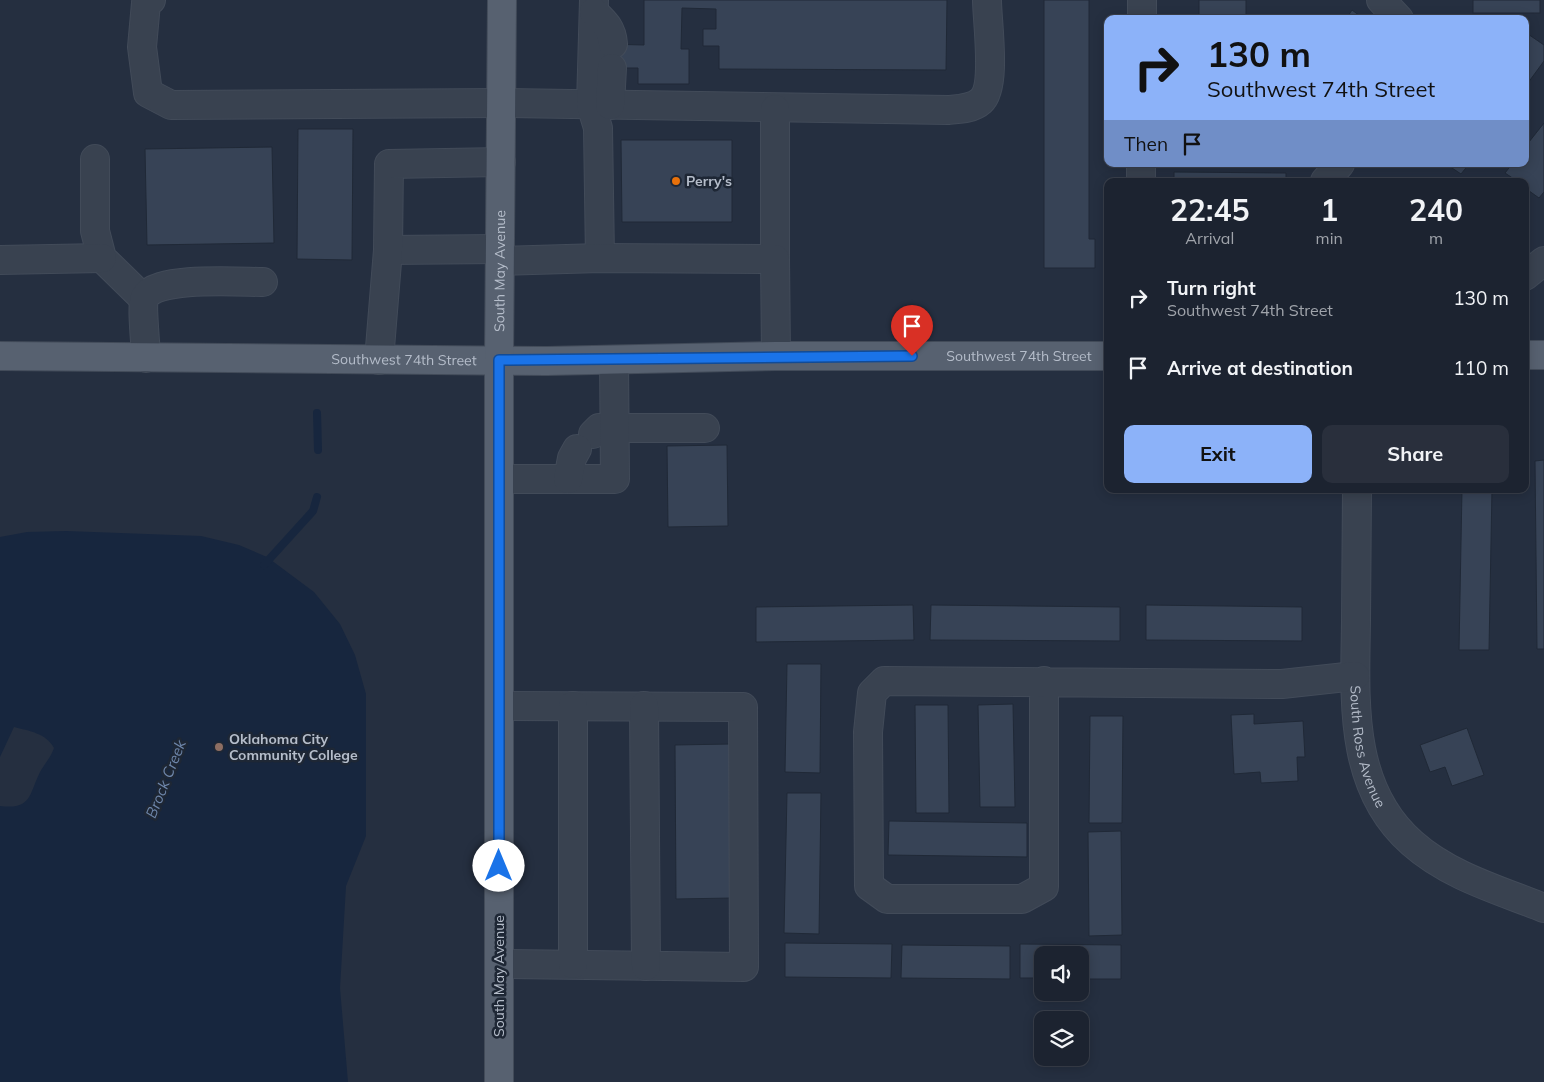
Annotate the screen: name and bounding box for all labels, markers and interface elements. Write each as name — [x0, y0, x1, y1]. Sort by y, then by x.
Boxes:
text: 130 m — [1207, 32, 1311, 76]
icon: right — [1124, 35, 1189, 100]
text: Southwest 74th Street — [1207, 75, 1435, 103]
icon: arrive — [1178, 130, 1206, 158]
text: Then — [1124, 132, 1168, 156]
place label: Perry's — [686, 172, 732, 190]
marker: Perry's — [670, 175, 682, 187]
text: 22:45 — [1170, 191, 1250, 229]
text: 1 — [1320, 191, 1338, 229]
text: 240 — [1409, 191, 1463, 229]
street label: South May Avenue — [490, 210, 509, 332]
text: Arrival — [1185, 228, 1234, 248]
text: min — [1316, 228, 1343, 248]
text: m — [1429, 228, 1443, 248]
text: Turn right — [1167, 276, 1256, 300]
icon: right — [1124, 284, 1152, 312]
text: 130 m — [1453, 286, 1509, 310]
text: Southwest 74th Street — [1167, 300, 1333, 320]
pin — [891, 305, 933, 356]
icon: arrive — [898, 312, 926, 340]
street label: Southwest 74th Street — [946, 347, 1092, 365]
street label: Southwest 74th Street — [331, 350, 477, 369]
icon: arrive — [1124, 354, 1152, 382]
text: Arrive at destination — [1167, 356, 1353, 380]
text: 110 m — [1453, 356, 1509, 380]
button: Exit — [1124, 425, 1312, 483]
button: Share — [1322, 425, 1509, 483]
street label: South Ross Avenue — [1346, 685, 1390, 811]
place label: Oklahoma City Community College — [229, 730, 358, 764]
water label: Brock Creek — [141, 736, 190, 821]
marker: Oklahoma City Community College — [213, 741, 225, 753]
position arrow — [472, 839, 524, 891]
street label: South May Avenue — [490, 915, 508, 1037]
map controls — [1034, 946, 1089, 1066]
button: sound — [1034, 946, 1089, 1001]
button: layers — [1034, 1011, 1089, 1066]

